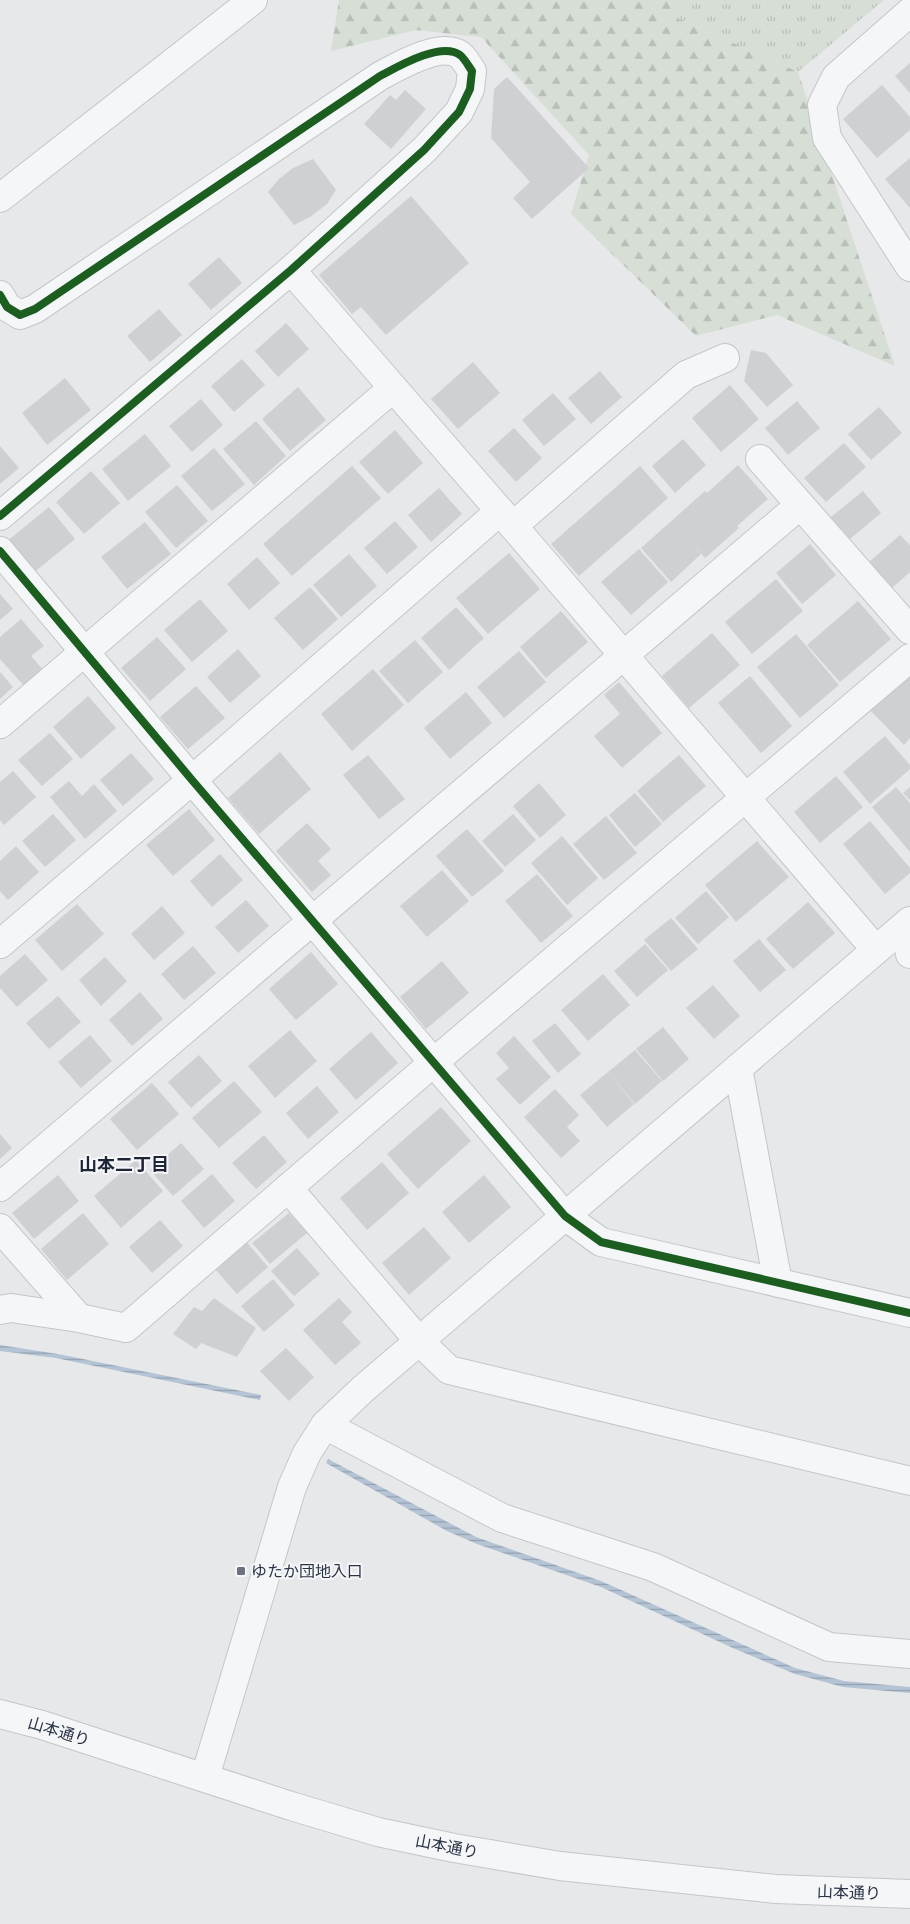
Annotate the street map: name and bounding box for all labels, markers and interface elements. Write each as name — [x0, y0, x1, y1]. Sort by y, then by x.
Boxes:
district label: 山本二丁目 — [79, 1154, 169, 1176]
place label: ゆたか団地入口 — [251, 1562, 363, 1581]
marker: ゆたか団地入口 — [235, 1565, 247, 1577]
street label: 山本通り — [25, 1713, 92, 1750]
street label: 山本通り — [414, 1831, 480, 1862]
street label: 山本通り — [817, 1882, 881, 1903]

